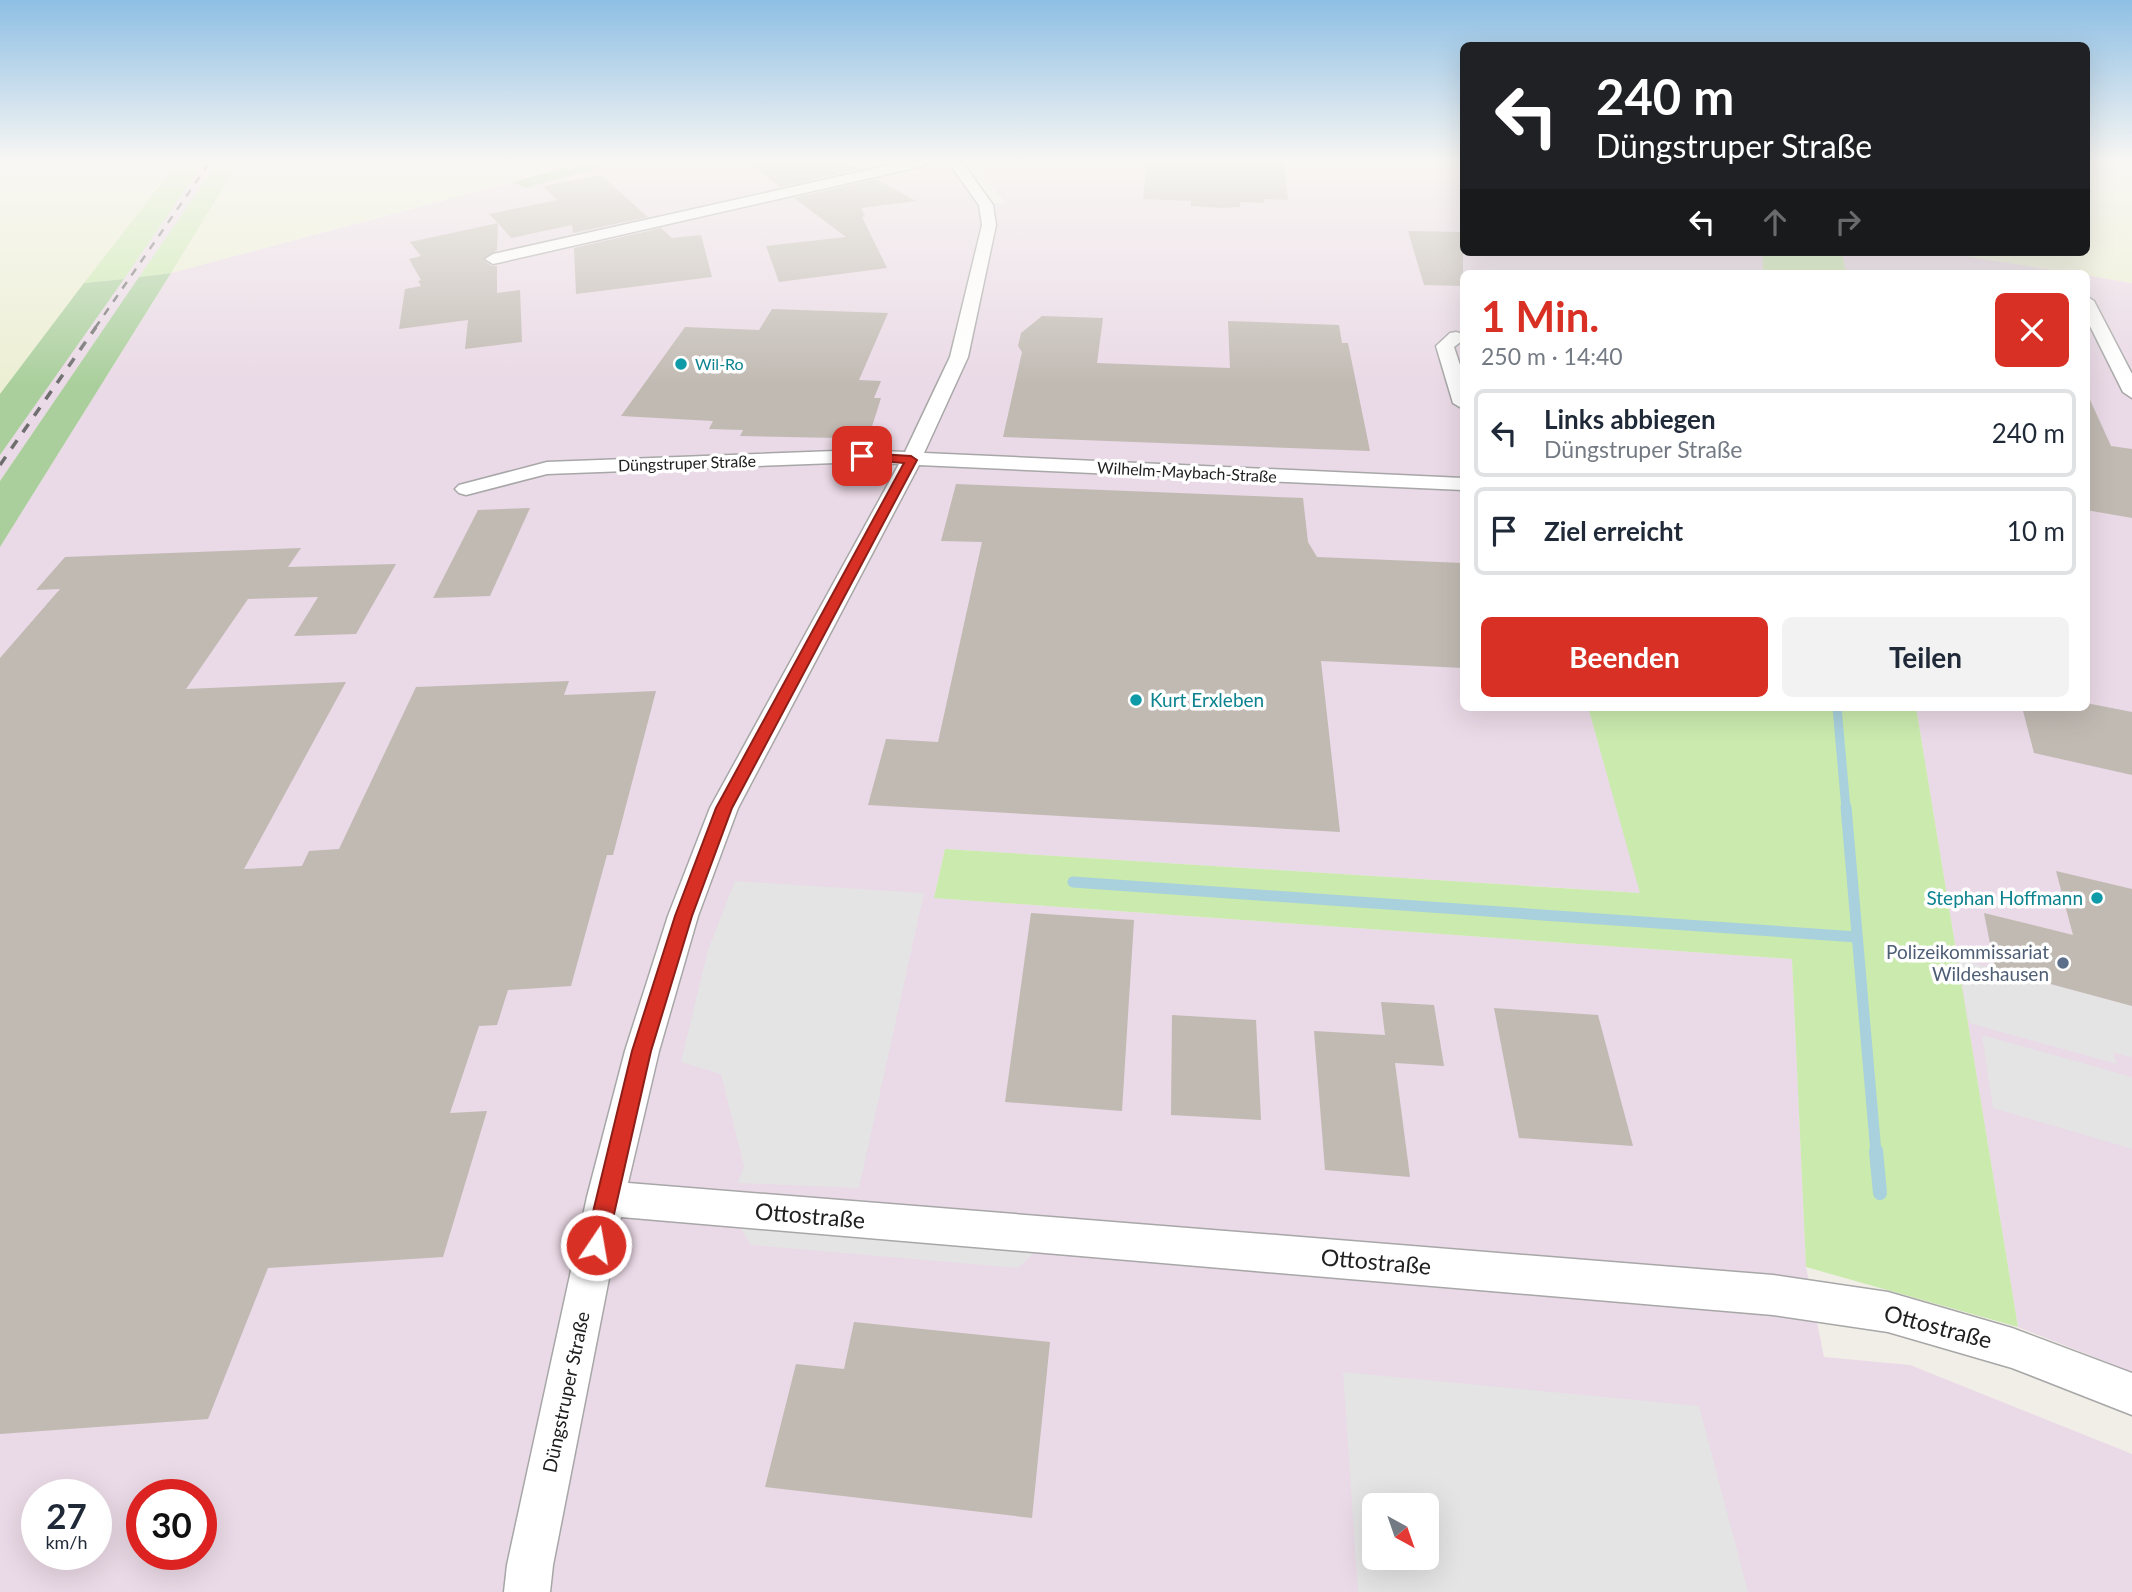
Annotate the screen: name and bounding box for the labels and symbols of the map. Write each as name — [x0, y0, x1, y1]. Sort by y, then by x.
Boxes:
place label: Wil-Ro — [695, 354, 744, 373]
marker: Wil-Ro — [673, 356, 689, 372]
pin — [832, 426, 892, 486]
street label: Düngstruper Straße — [618, 451, 756, 474]
street label: Wilhelm-Maybach-Straße — [1097, 457, 1277, 486]
place label: Kurt Erxleben — [1150, 688, 1264, 711]
marker: Kurt Erxleben — [1128, 692, 1144, 708]
place label: Stephan Hoffmann — [1926, 886, 2083, 909]
marker: Stephan Hoffmann — [2089, 890, 2105, 906]
place label: Polizeikommissariat Wildeshausen — [1886, 940, 2049, 985]
marker: Polizeikommissariat Wildeshausen — [2055, 955, 2071, 971]
street label: Ottostraße — [754, 1196, 866, 1234]
position arrow — [559, 1208, 633, 1282]
street label: Ottostraße — [1320, 1242, 1432, 1280]
street label: Ottostraße — [1881, 1298, 1995, 1354]
street label: Düngstruper Straße — [537, 1309, 594, 1474]
speed limit sign: 30 — [126, 1479, 217, 1570]
north arrow — [1362, 1493, 1438, 1570]

